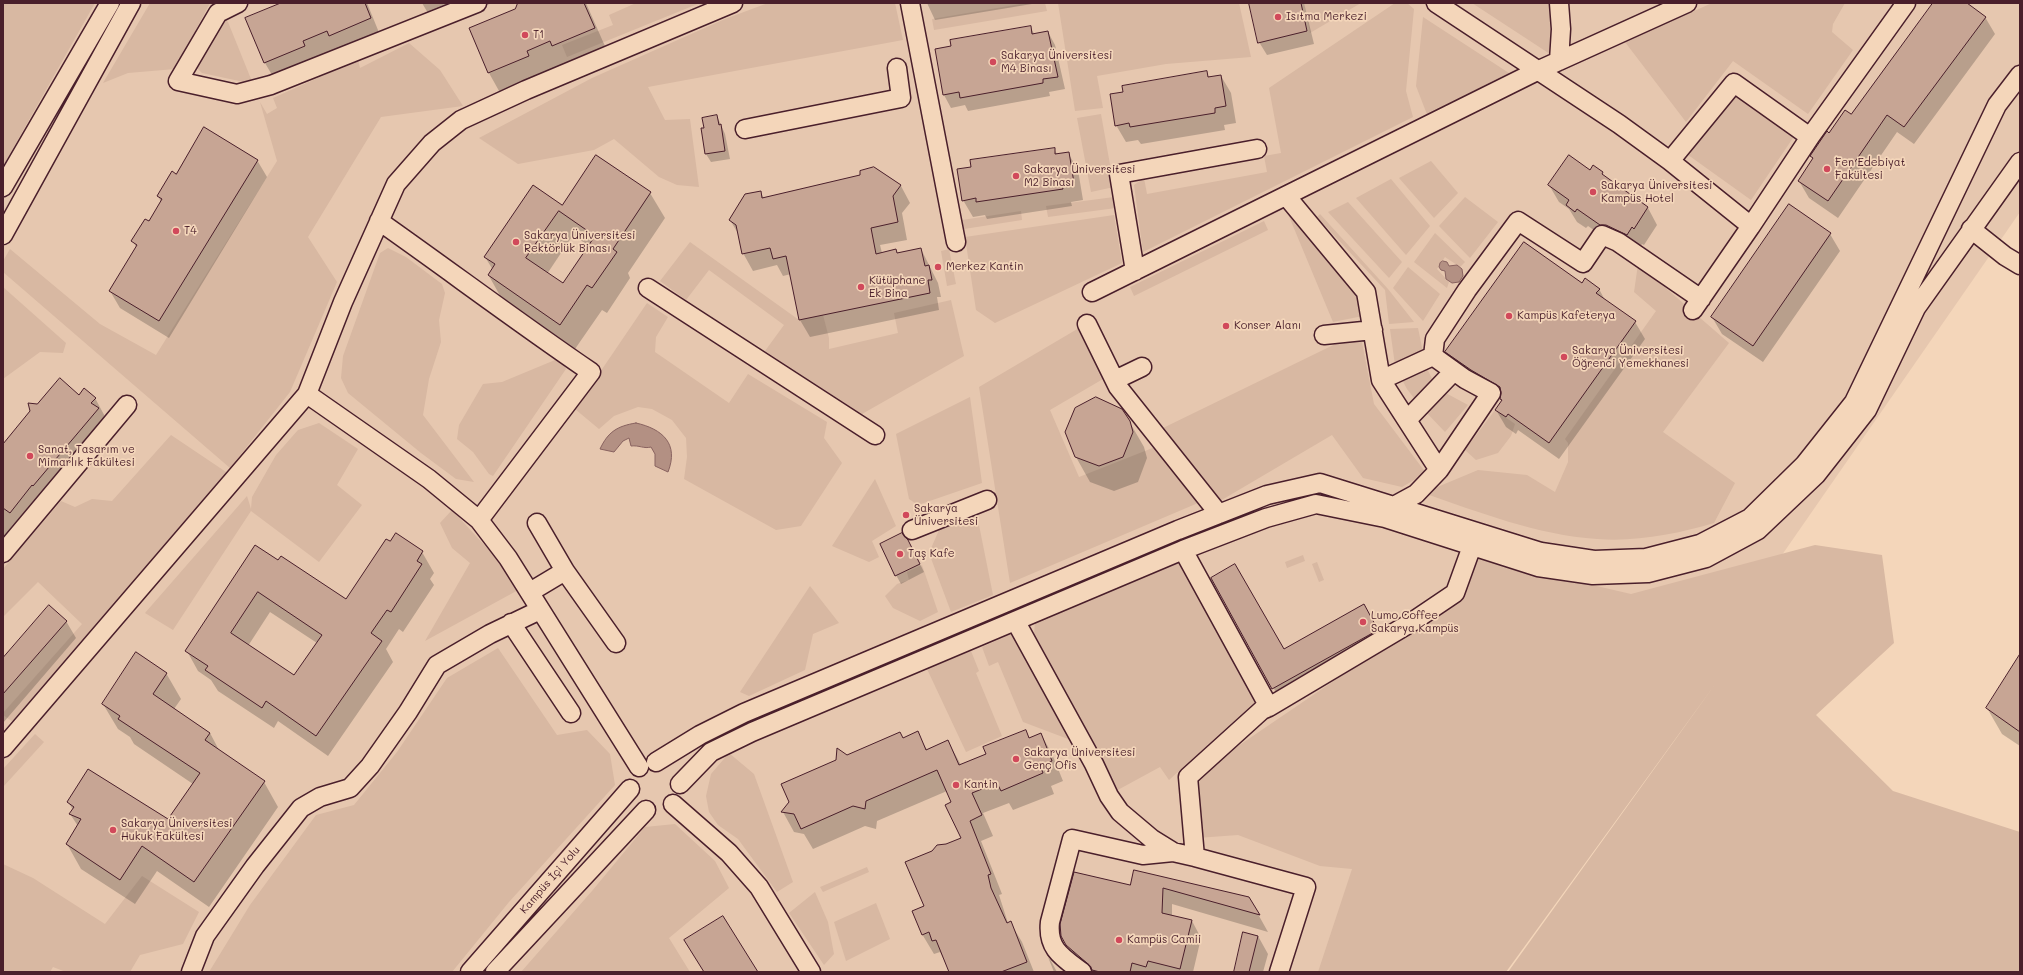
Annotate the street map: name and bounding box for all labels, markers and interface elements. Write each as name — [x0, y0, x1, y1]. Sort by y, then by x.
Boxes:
place label: Isıtma Merkezi — [1286, 10, 1367, 24]
marker: Isıtma Merkezi — [1273, 12, 1283, 22]
place label: T1 — [533, 28, 544, 42]
marker: T1 — [520, 30, 530, 40]
place label: Sakarya Üniversitesi M4 Binası — [1001, 49, 1112, 75]
marker: Sakarya Üniversitesi M4 Binası — [988, 57, 998, 67]
place label: Fen Edebiyat Fakültesi — [1835, 156, 1905, 182]
place label: Sakarya Üniversitesi M2 Binası — [1024, 163, 1135, 189]
marker: Fen Edebiyat Fakültesi — [1822, 164, 1832, 174]
marker: Sakarya Üniversitesi M2 Binası — [1011, 171, 1021, 181]
place label: Sakarya Üniversitesi Kampüs Hotel — [1601, 179, 1712, 205]
marker: Sakarya Üniversitesi Kampüs Hotel — [1588, 187, 1598, 197]
place label: T4 — [184, 224, 197, 238]
marker: T4 — [171, 226, 181, 236]
place label: Sakarya Üniversitesi Rektörlük Binası — [524, 229, 635, 255]
marker: Sakarya Üniversitesi Rektörlük Binası — [511, 237, 521, 247]
place label: Merkez Kantin — [946, 260, 1023, 274]
marker: Merkez Kantin — [933, 262, 943, 272]
place label: Kütüphane Ek Bina — [869, 274, 925, 300]
marker: Kütüphane Ek Bina — [856, 282, 866, 292]
place label: Kampüs Kafeterya — [1517, 309, 1615, 323]
marker: Kampüs Kafeterya — [1504, 311, 1514, 321]
place label: Konser Alanı — [1234, 319, 1301, 333]
marker: Konser Alanı — [1221, 321, 1231, 331]
place label: Sakarya Üniversitesi Öğrenci Yemekhanesi — [1572, 344, 1689, 370]
marker: Sakarya Üniversitesi Öğrenci Yemekhanesi — [1559, 352, 1569, 362]
place label: Sanat, Tasarım ve Mimarlık Fakültesi — [38, 443, 135, 469]
marker: Sanat, Tasarım ve Mimarlık Fakültesi — [25, 451, 35, 461]
place label: Sakarya Üniversitesi — [914, 502, 978, 528]
marker: Sakarya Üniversitesi — [901, 510, 911, 520]
place label: Taş Kafe — [908, 547, 954, 561]
marker: Taş Kafe — [895, 549, 905, 559]
place label: Lumo Coffee Sakarya Kampüs — [1371, 609, 1459, 635]
marker: Lumo Coffee Sakarya Kampüs — [1358, 617, 1368, 627]
place label: Sakarya Üniversitesi Genç Ofis — [1024, 746, 1135, 772]
marker: Sakarya Üniversitesi Genç Ofis — [1011, 754, 1021, 764]
place label: Kantin — [964, 778, 998, 792]
marker: Kantin — [951, 780, 961, 790]
place label: Sakarya Üniversitesi Hukuk Fakültesi — [121, 817, 232, 843]
marker: Sakarya Üniversitesi Hukuk Fakültesi — [108, 825, 118, 835]
street label: Kampüs İçi Yolu — [517, 844, 583, 916]
place label: Kampüs Camii — [1127, 933, 1201, 947]
marker: Kampüs Camii — [1114, 935, 1124, 945]

